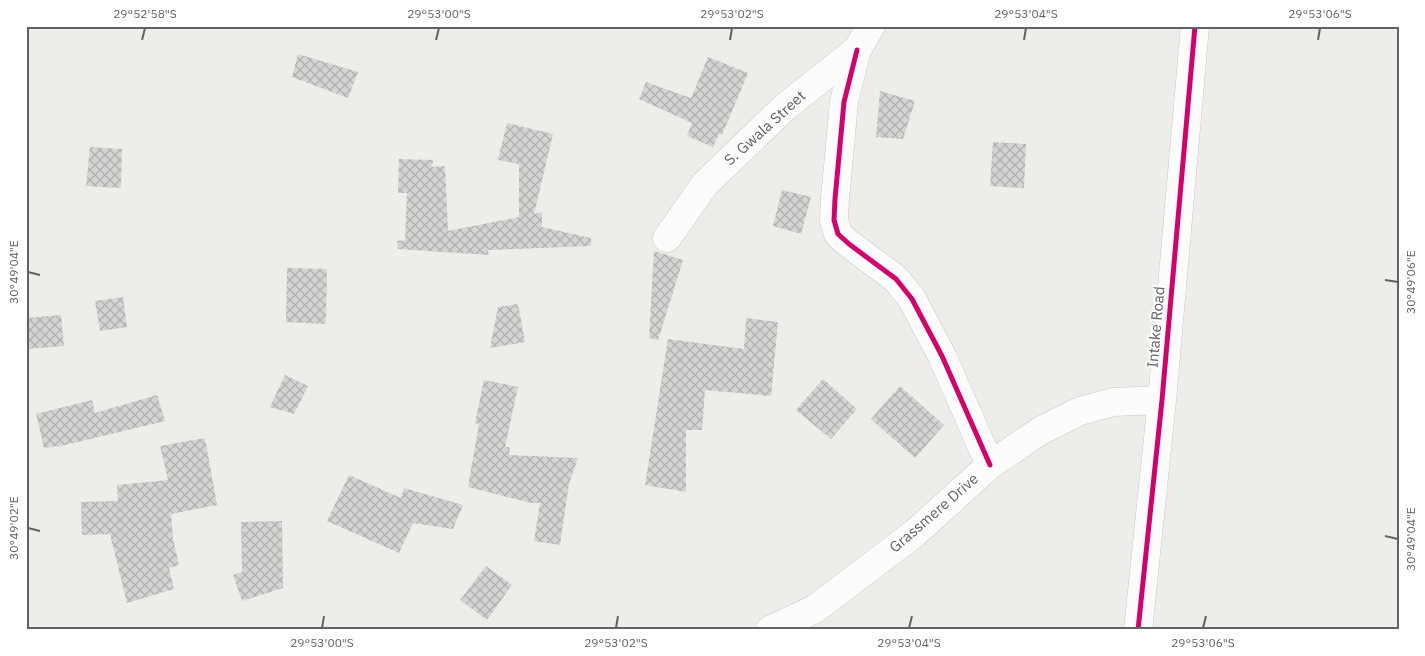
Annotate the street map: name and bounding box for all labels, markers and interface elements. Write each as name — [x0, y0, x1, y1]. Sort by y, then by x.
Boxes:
text: 29°52'58"S — [113, 6, 177, 21]
text: 29°53'00"S — [407, 6, 471, 21]
text: 29°53'02"S — [700, 6, 764, 21]
text: 29°53'04"S — [994, 6, 1058, 21]
text: 29°53'06"S — [1288, 6, 1352, 21]
street label: S. Gwala Street — [720, 86, 809, 169]
text: 30°49'04"E — [6, 240, 21, 304]
text: 30°49'06"E — [1403, 250, 1418, 314]
street label: Intake Road — [1142, 285, 1169, 368]
street label: Grassmere Drive — [885, 469, 982, 556]
text: 30°49'02"E — [6, 496, 21, 560]
text: 30°49'04"E — [1403, 507, 1418, 571]
text: 29°53'00"S — [290, 635, 354, 650]
text: 29°53'02"S — [584, 635, 648, 650]
text: 29°53'04"S — [877, 635, 941, 650]
text: 29°53'06"S — [1171, 635, 1235, 650]

